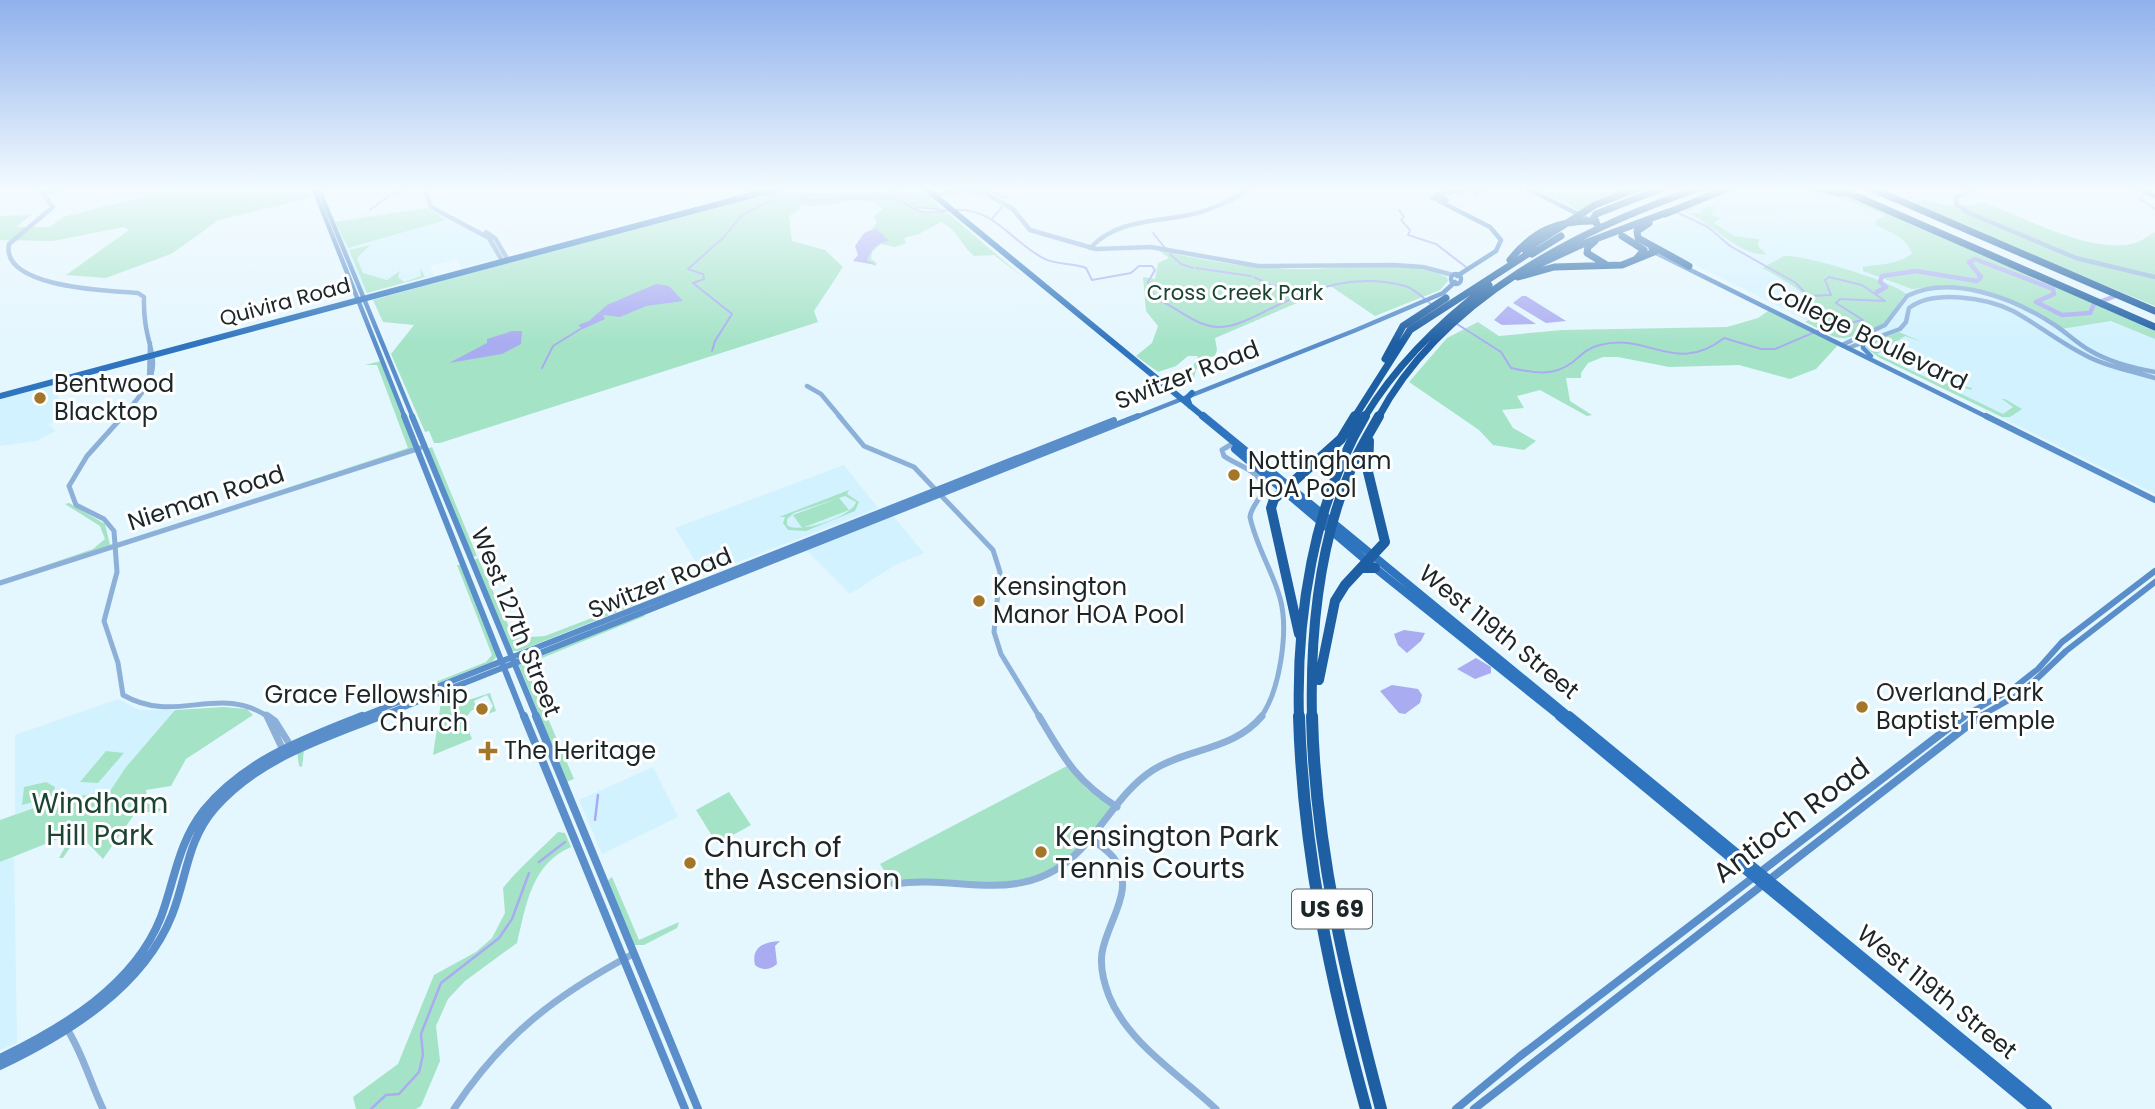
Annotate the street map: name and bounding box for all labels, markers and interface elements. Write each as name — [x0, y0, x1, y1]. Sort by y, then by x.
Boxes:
street label: Quivira Road — [216, 270, 354, 333]
street label: College Boulevard — [1761, 273, 1973, 398]
park label: Cross Creek Park — [1147, 278, 1323, 307]
street label: Switzer Road — [1110, 332, 1264, 417]
place label: Bentwood Blacktop — [54, 367, 174, 428]
marker: Bentwood Blacktop — [32, 390, 48, 406]
place label: Nottingham HOA Pool — [1248, 444, 1392, 505]
street label: Nieman Road — [123, 457, 288, 538]
marker: Nottingham HOA Pool — [1226, 467, 1242, 483]
street label: West 127th Street — [463, 522, 569, 721]
street label: Switzer Road — [583, 539, 736, 626]
street label: West 119th Street — [1412, 557, 1586, 706]
place label: Kensington Manor HOA Pool — [993, 570, 1185, 631]
marker: Kensington Manor HOA Pool — [971, 593, 987, 609]
place label: Overland Park Baptist Temple — [1876, 676, 2055, 737]
place label: Grace Fellowship Church — [264, 678, 468, 739]
marker: Overland Park Baptist Temple — [1854, 699, 1870, 715]
marker: Grace Fellowship Church — [474, 701, 490, 717]
place label: The Heritage — [504, 734, 656, 767]
marker: The Heritage — [478, 741, 498, 761]
street label: Antioch Road — [1705, 749, 1878, 892]
park label: Windham Hill Park — [32, 784, 168, 855]
place label: Kensington Park Tennis Courts — [1055, 817, 1279, 888]
place label: Church of the Ascension — [704, 828, 900, 899]
marker: Kensington Park Tennis Courts — [1033, 844, 1049, 860]
marker: Church of the Ascension — [682, 855, 698, 871]
road number: US 69 — [1292, 890, 1372, 928]
street label: West 119th Street — [1850, 917, 2024, 1066]

